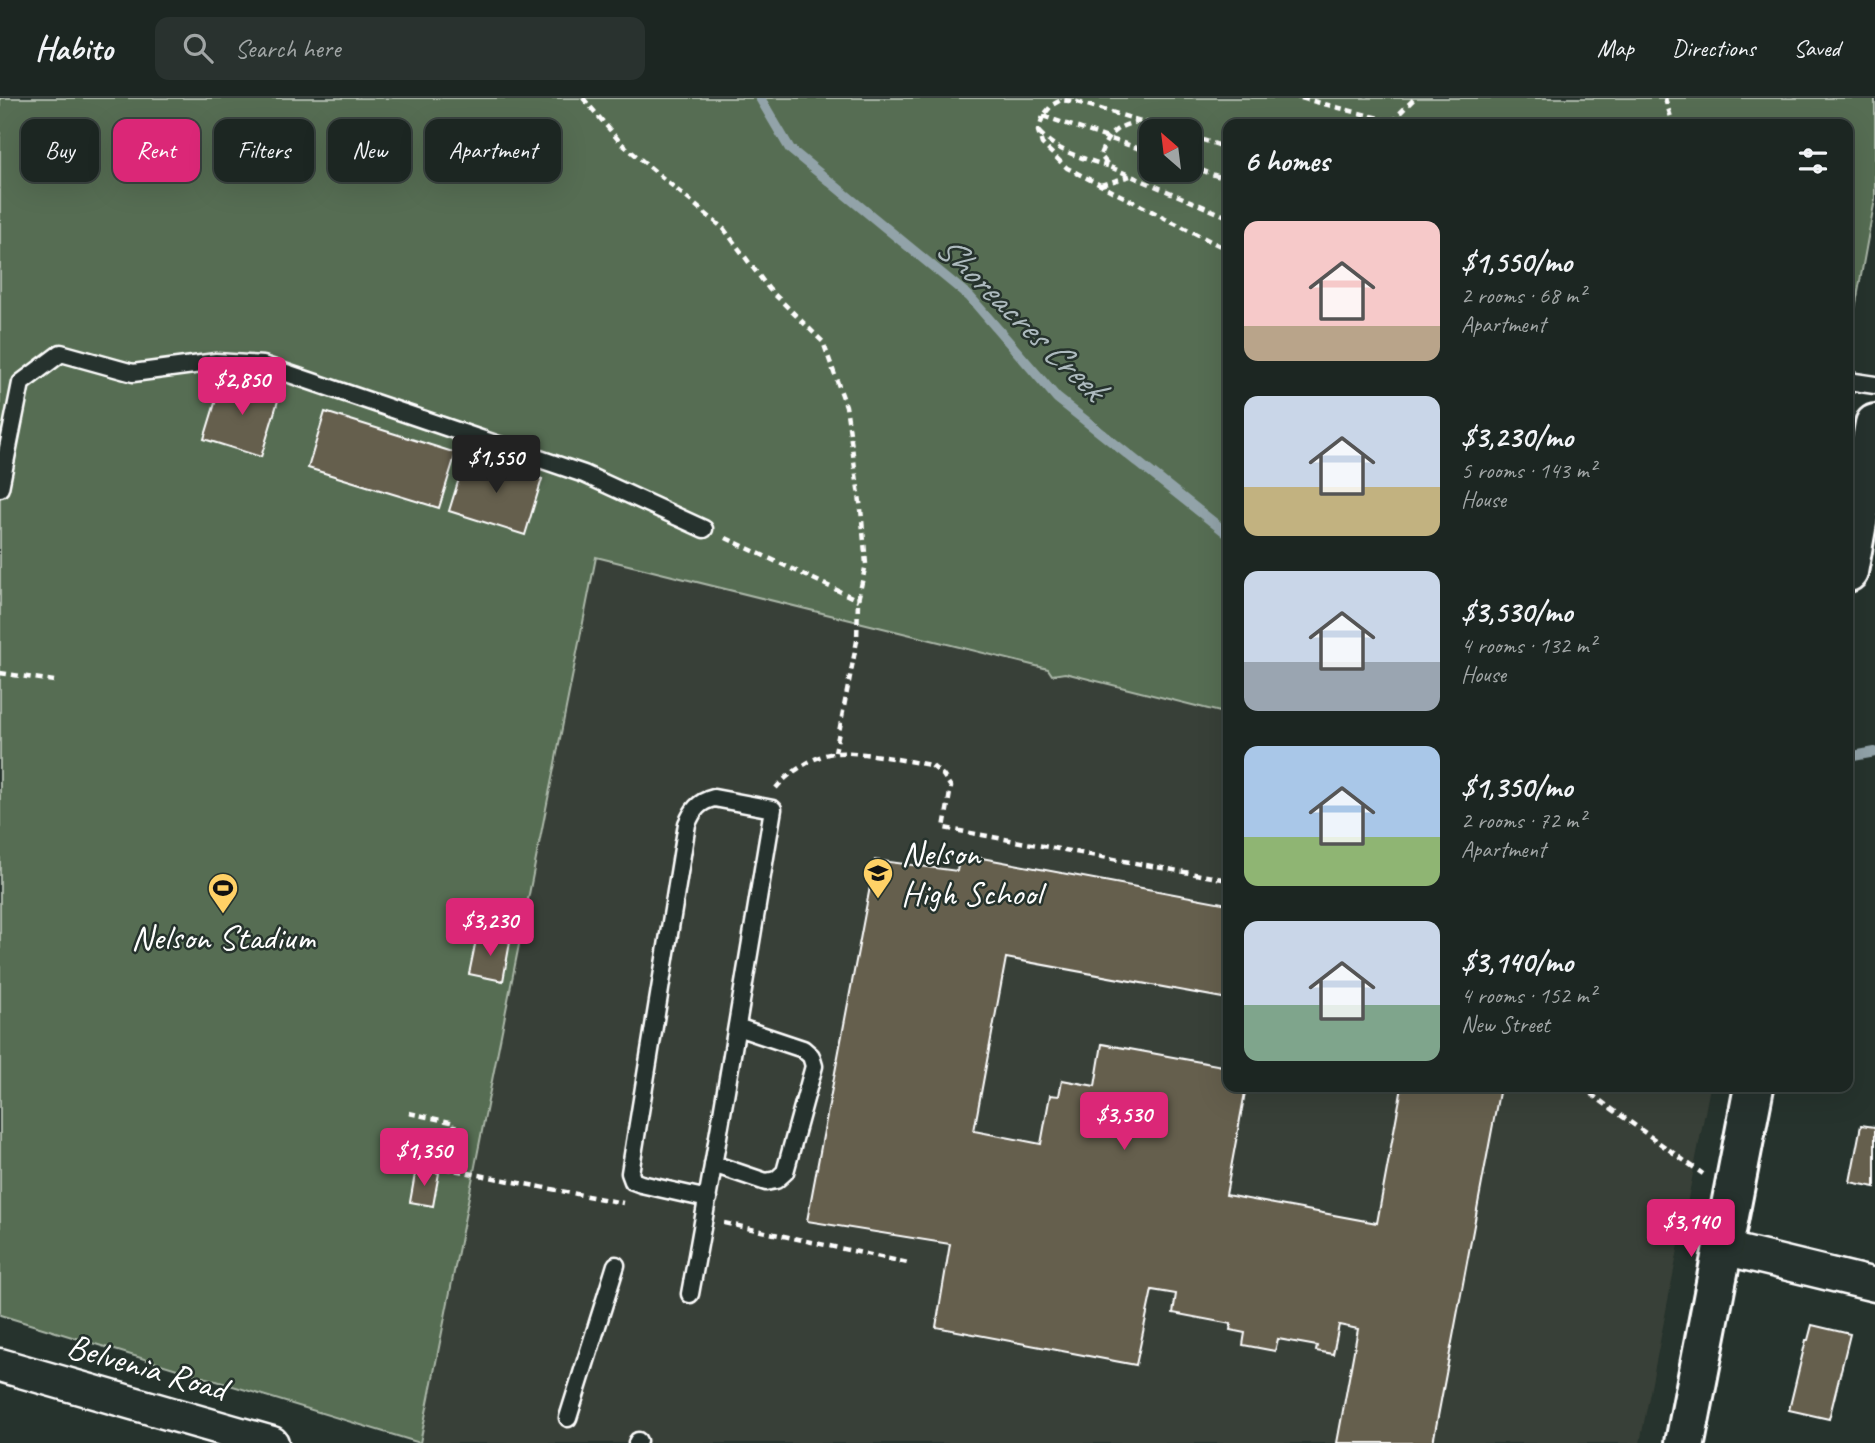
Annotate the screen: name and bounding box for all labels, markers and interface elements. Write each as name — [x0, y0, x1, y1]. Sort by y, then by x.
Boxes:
search box — [155, 17, 645, 80]
text: Habito — [35, 27, 113, 69]
icon: search — [179, 29, 217, 67]
text: Search here — [235, 32, 341, 65]
text: Map — [1597, 33, 1634, 63]
text: Directions — [1672, 33, 1755, 63]
text: Saved — [1793, 33, 1840, 63]
chip: Buy — [21, 119, 99, 182]
chip: Rent — [113, 119, 200, 182]
chip: Filters — [214, 119, 314, 182]
chip: New — [328, 119, 411, 182]
chip: Apartment — [425, 119, 561, 182]
north arrow — [1139, 119, 1202, 182]
map controls — [1139, 119, 1202, 182]
text: 6 homes — [1244, 142, 1329, 180]
icon: filters — [1794, 142, 1832, 180]
water label: Shoreacres Creek — [926, 224, 1121, 414]
text: $1,550/mo — [1461, 243, 1572, 281]
icon: home — [1300, 249, 1384, 333]
text: 2 rooms · 68 m² — [1461, 281, 1585, 310]
text: Apartment — [1461, 310, 1546, 339]
pin: $2,850 — [185, 358, 299, 417]
text: $2,850 — [214, 365, 270, 394]
text: $3,230/mo — [1461, 418, 1573, 456]
icon: home — [1300, 424, 1384, 508]
pin: $1,550 — [439, 436, 553, 495]
text: $1,550 — [468, 443, 524, 472]
text: 5 rooms · 143 m² — [1461, 456, 1596, 485]
text: House — [1461, 485, 1506, 514]
text: $3,530/mo — [1461, 593, 1572, 631]
icon: home — [1300, 599, 1384, 683]
text: 4 rooms · 132 m² — [1461, 631, 1596, 660]
text: House — [1461, 660, 1506, 689]
text: $1,350/mo — [1461, 768, 1572, 806]
icon: home — [1300, 774, 1384, 858]
text: 2 rooms · 72 m² — [1461, 806, 1585, 835]
place label: Nelson High School — [901, 831, 1047, 916]
text: Apartment — [1461, 835, 1546, 864]
school or university icon: Nelson High School — [861, 856, 895, 900]
sports icon: Nelson Stadium — [206, 871, 240, 915]
pin: $3,230 — [433, 898, 547, 958]
text: $3,230 — [462, 906, 518, 935]
place label: Nelson Stadium — [131, 915, 316, 960]
text: $3,140/mo — [1461, 943, 1573, 981]
icon: home — [1300, 949, 1384, 1033]
text: 4 rooms · 152 m² — [1461, 981, 1596, 1010]
text: New Street — [1461, 1010, 1550, 1039]
pin: $3,530 — [1067, 1093, 1181, 1152]
text: $3,530 — [1096, 1100, 1152, 1129]
pin: $1,350 — [367, 1128, 481, 1188]
text: $1,350 — [396, 1136, 452, 1165]
pin: $3,140 — [1634, 1200, 1748, 1259]
text: $3,140 — [1663, 1207, 1719, 1236]
street label: Belvenia Road — [62, 1323, 237, 1413]

